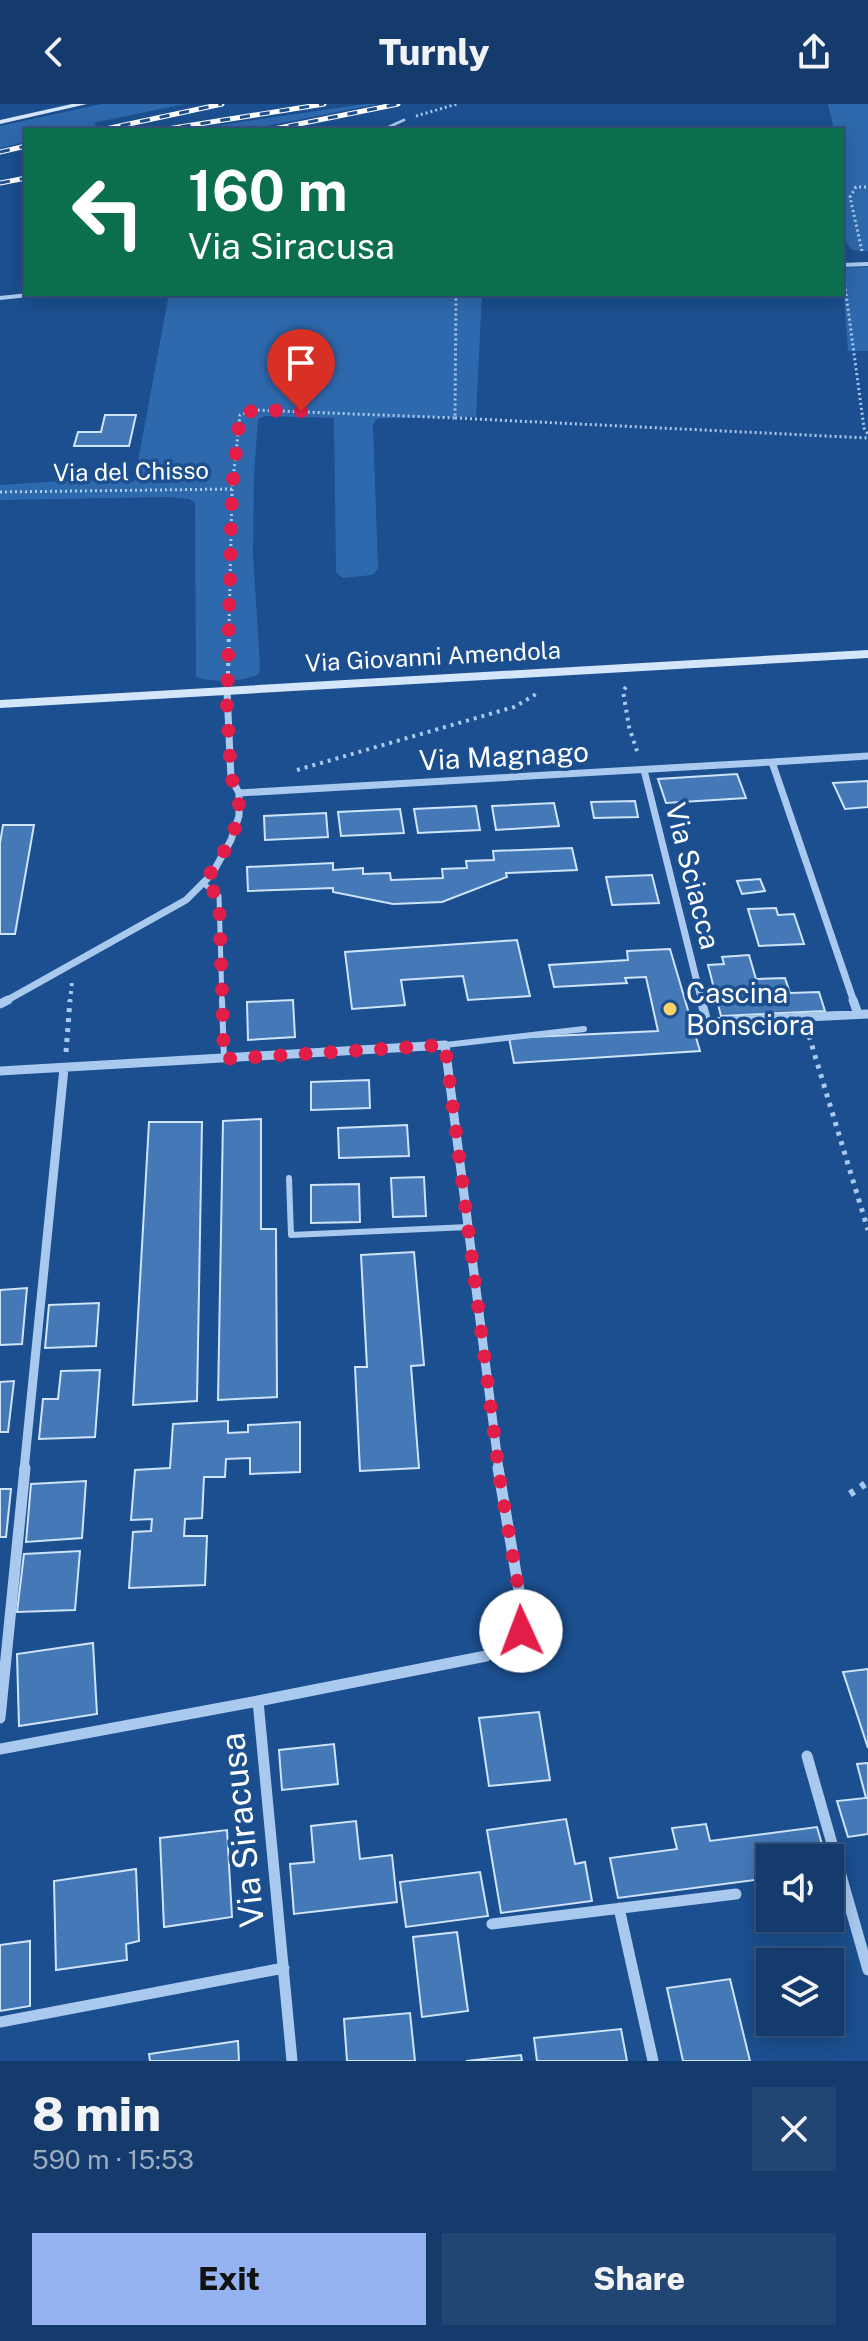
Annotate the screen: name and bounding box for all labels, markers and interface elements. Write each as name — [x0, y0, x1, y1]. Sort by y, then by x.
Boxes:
icon: back — [32, 30, 76, 74]
icon: share — [792, 30, 836, 74]
text: Turnly — [379, 31, 489, 73]
text: 160 m — [188, 158, 348, 224]
icon: left — [56, 160, 160, 264]
text: Via Siracusa — [188, 225, 395, 267]
pin — [267, 329, 335, 411]
icon: arrive — [279, 341, 323, 385]
street label: Via del Chisso — [53, 456, 209, 486]
street label: Via Giovanni Amendola — [304, 635, 562, 677]
street label: Via Magnago — [418, 735, 590, 776]
street label: Via Sciacca — [659, 799, 728, 953]
place label: Cascina Bonsciora — [686, 976, 815, 1041]
marker: Cascina Bonsciora — [661, 1000, 679, 1018]
position arrow — [479, 1589, 563, 1673]
street label: Via Siracusa — [212, 1731, 272, 1929]
map controls — [756, 1844, 844, 2036]
button: sound — [756, 1844, 844, 1932]
button: layers — [756, 1948, 844, 2036]
text: 8 min — [32, 2085, 161, 2142]
button: close — [752, 2087, 836, 2171]
text: 590 m · 15:53 — [32, 2144, 194, 2175]
button: Exit — [32, 2233, 426, 2325]
button: Share — [442, 2233, 836, 2325]

